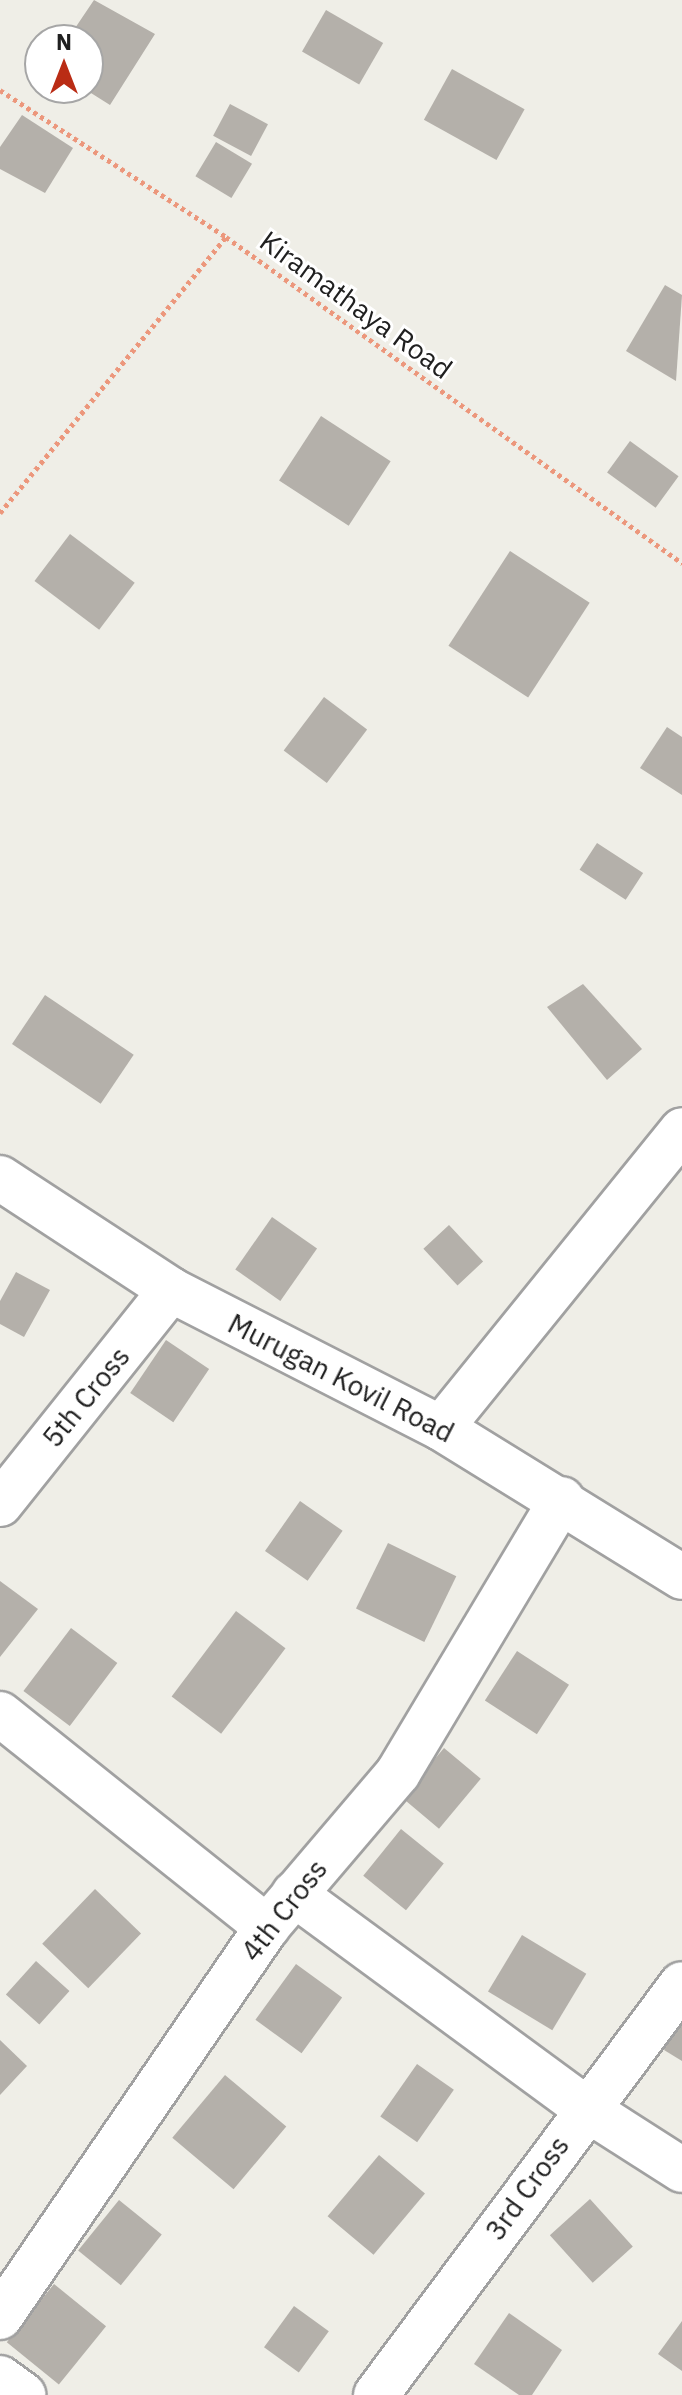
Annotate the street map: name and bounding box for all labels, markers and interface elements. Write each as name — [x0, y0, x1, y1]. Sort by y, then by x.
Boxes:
north arrow — [24, 24, 104, 104]
text: N — [56, 27, 72, 56]
street label: Kiramathaya Road — [253, 224, 459, 386]
street label: Murugan Kovil Road — [223, 1307, 459, 1449]
street label: 5th Cross — [35, 1340, 137, 1454]
street label: 4th Cross — [234, 1853, 334, 1967]
street label: 3rd Cross — [478, 2130, 576, 2246]

